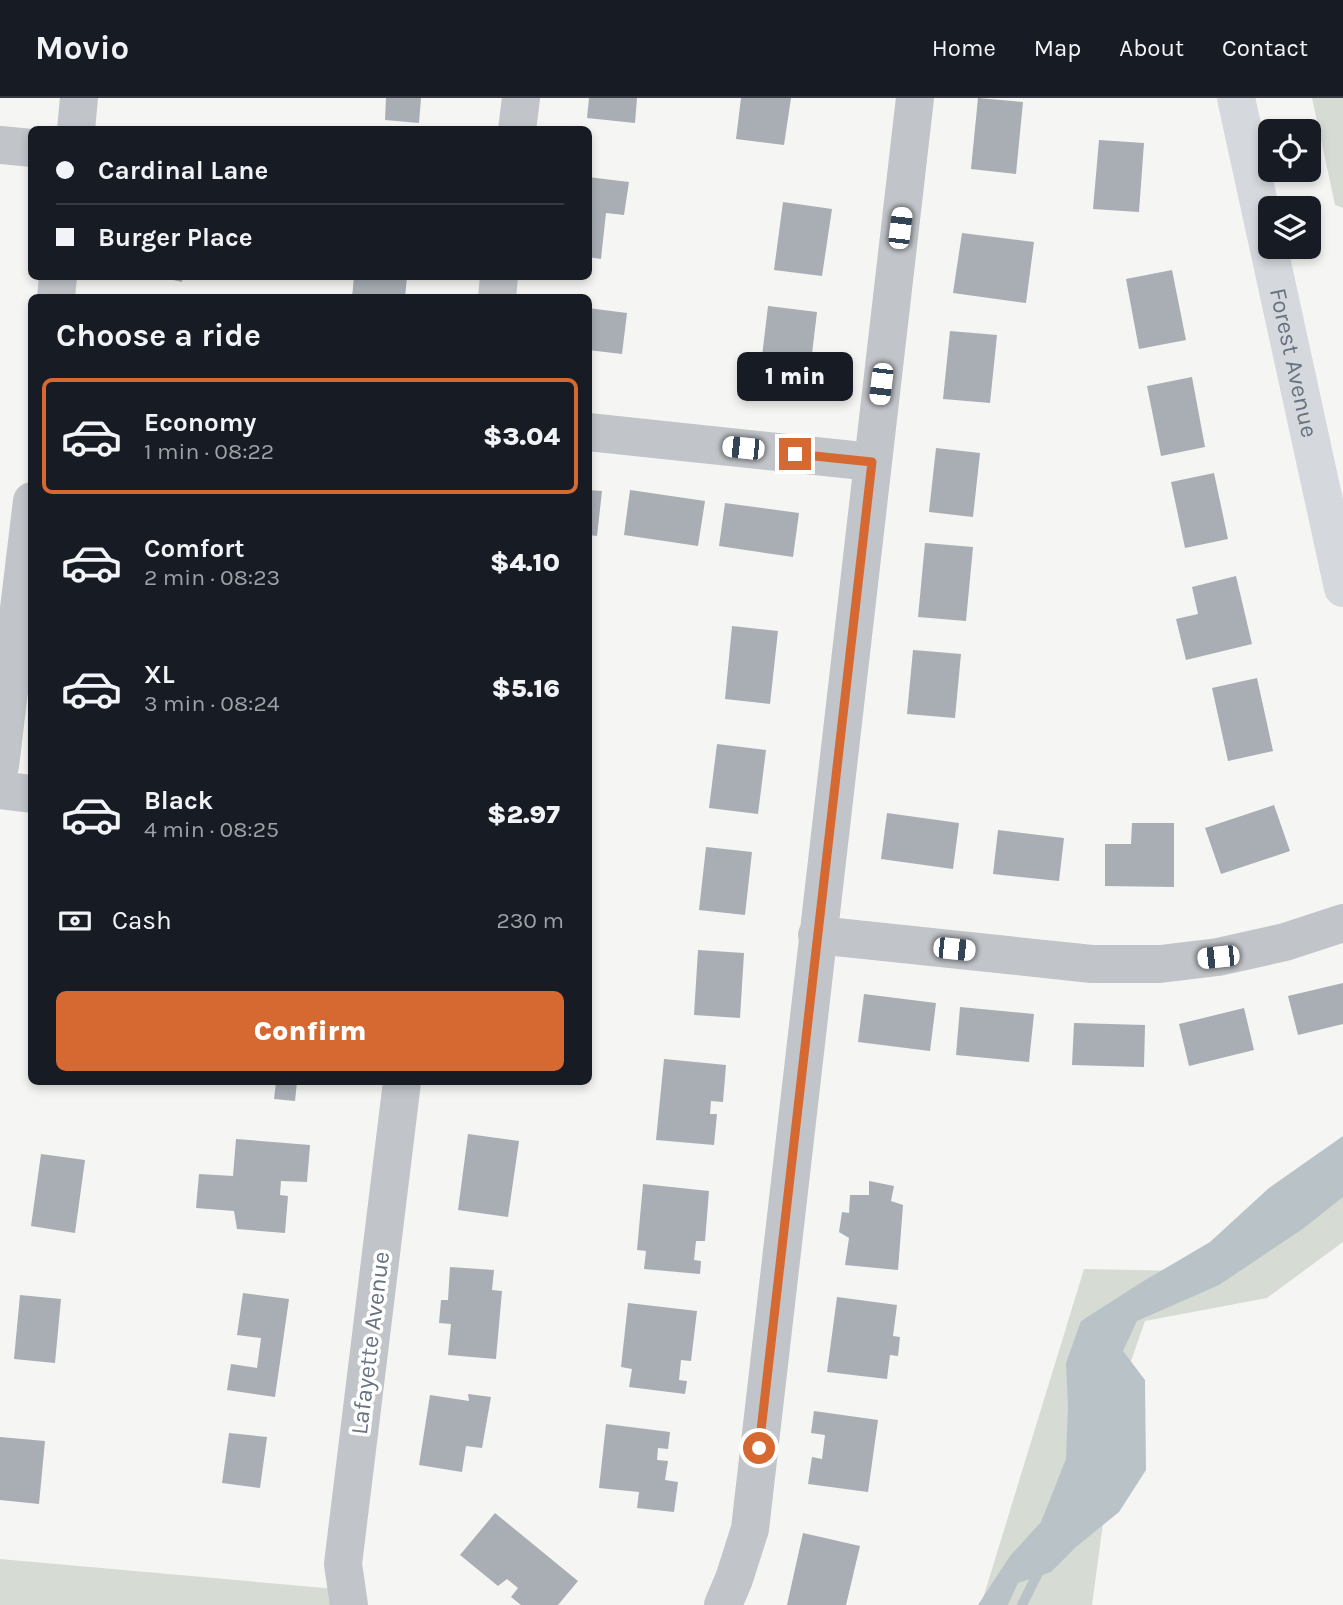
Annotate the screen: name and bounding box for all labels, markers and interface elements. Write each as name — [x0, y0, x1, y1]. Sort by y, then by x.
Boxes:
text: Movio — [35, 29, 129, 67]
text: Home — [932, 34, 996, 62]
text: Map — [1034, 34, 1081, 62]
text: About — [1119, 34, 1184, 62]
text: Contact — [1222, 34, 1308, 62]
map controls — [1258, 119, 1321, 259]
button: locate — [1258, 119, 1321, 182]
text: Cardinal Lane — [98, 155, 268, 186]
button: layers — [1258, 196, 1321, 259]
car — [888, 206, 913, 250]
text: Burger Place — [98, 222, 253, 253]
street label: Forest Avenue — [1264, 285, 1324, 440]
text: Choose a ride — [56, 317, 261, 354]
callout: 1 min — [737, 352, 853, 402]
car — [869, 362, 894, 406]
text: 1 min — [765, 363, 825, 390]
icon: car — [60, 405, 123, 468]
text: Economy — [144, 407, 256, 438]
text: $3.04 — [483, 421, 560, 452]
car — [722, 435, 765, 461]
text: 1 min · 08:22 — [144, 438, 274, 465]
route end — [779, 438, 811, 470]
icon: car — [60, 531, 123, 594]
text: Comfort — [144, 533, 245, 564]
text: $4.10 — [490, 547, 560, 578]
text: 2 min · 08:23 — [144, 564, 280, 591]
icon: car — [60, 657, 123, 720]
text: XL — [144, 659, 175, 690]
text: $5.16 — [492, 673, 560, 704]
text: 3 min · 08:24 — [144, 690, 280, 717]
icon: car — [60, 783, 123, 846]
text: Black — [144, 785, 213, 816]
text: $2.97 — [487, 799, 560, 830]
text: 4 min · 08:25 — [144, 816, 279, 843]
icon: cash — [56, 902, 94, 940]
text: Cash — [112, 905, 172, 936]
text: 230 m — [496, 907, 564, 934]
car — [933, 936, 976, 962]
car — [1197, 944, 1240, 970]
button: Confirm — [56, 991, 564, 1071]
street label: Lafayette Avenue — [345, 1250, 395, 1436]
route start — [743, 1432, 775, 1464]

